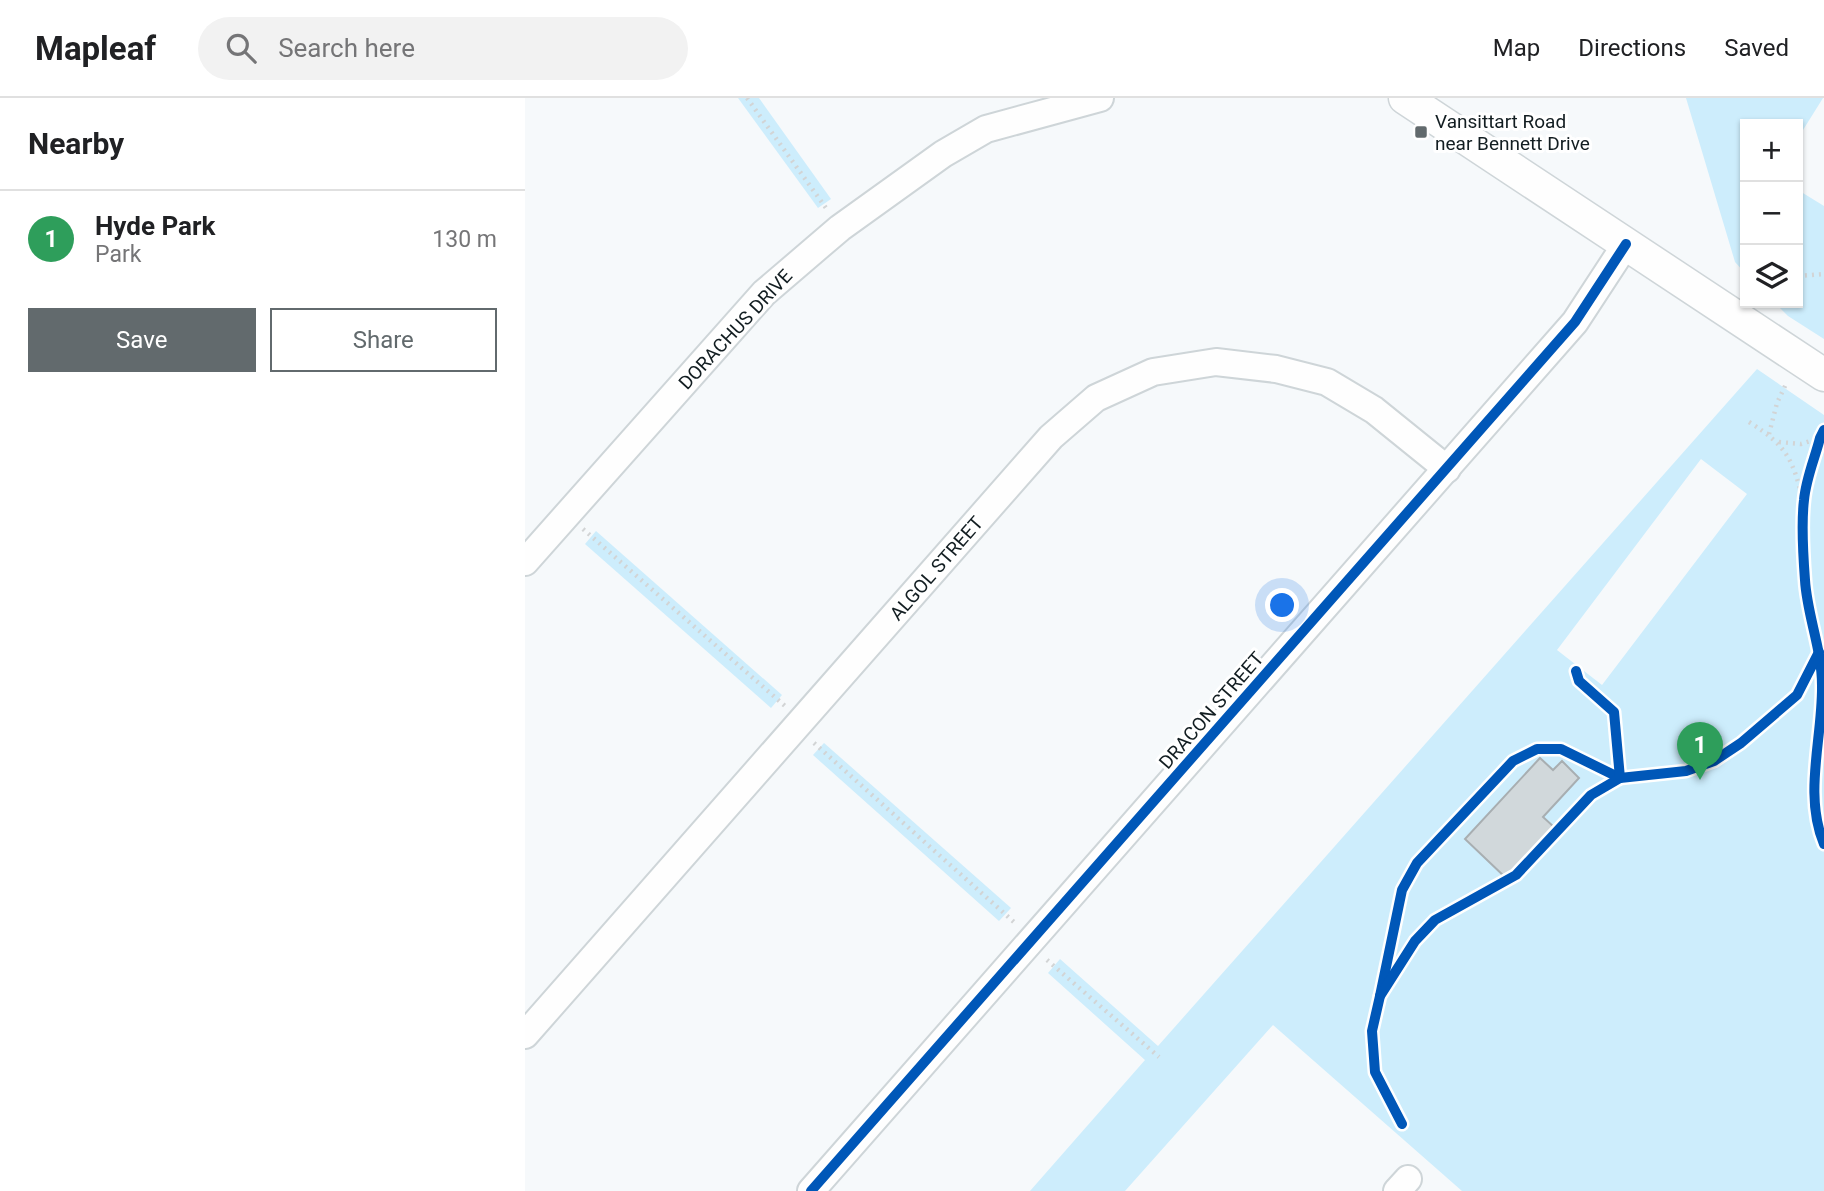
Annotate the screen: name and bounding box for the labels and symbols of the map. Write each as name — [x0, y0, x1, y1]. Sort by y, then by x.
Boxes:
place label: Vansittart Road near Bennett Drive — [1435, 110, 1590, 155]
marker: Vansittart Road near Bennett Drive — [1413, 124, 1429, 140]
street label: DORACHUS DRIVE — [674, 264, 797, 394]
street label: ALGOL STREET — [885, 512, 988, 625]
your location — [1265, 588, 1299, 622]
street label: DRACON STREET — [1154, 647, 1268, 774]
pin: 1 — [1677, 722, 1723, 780]

